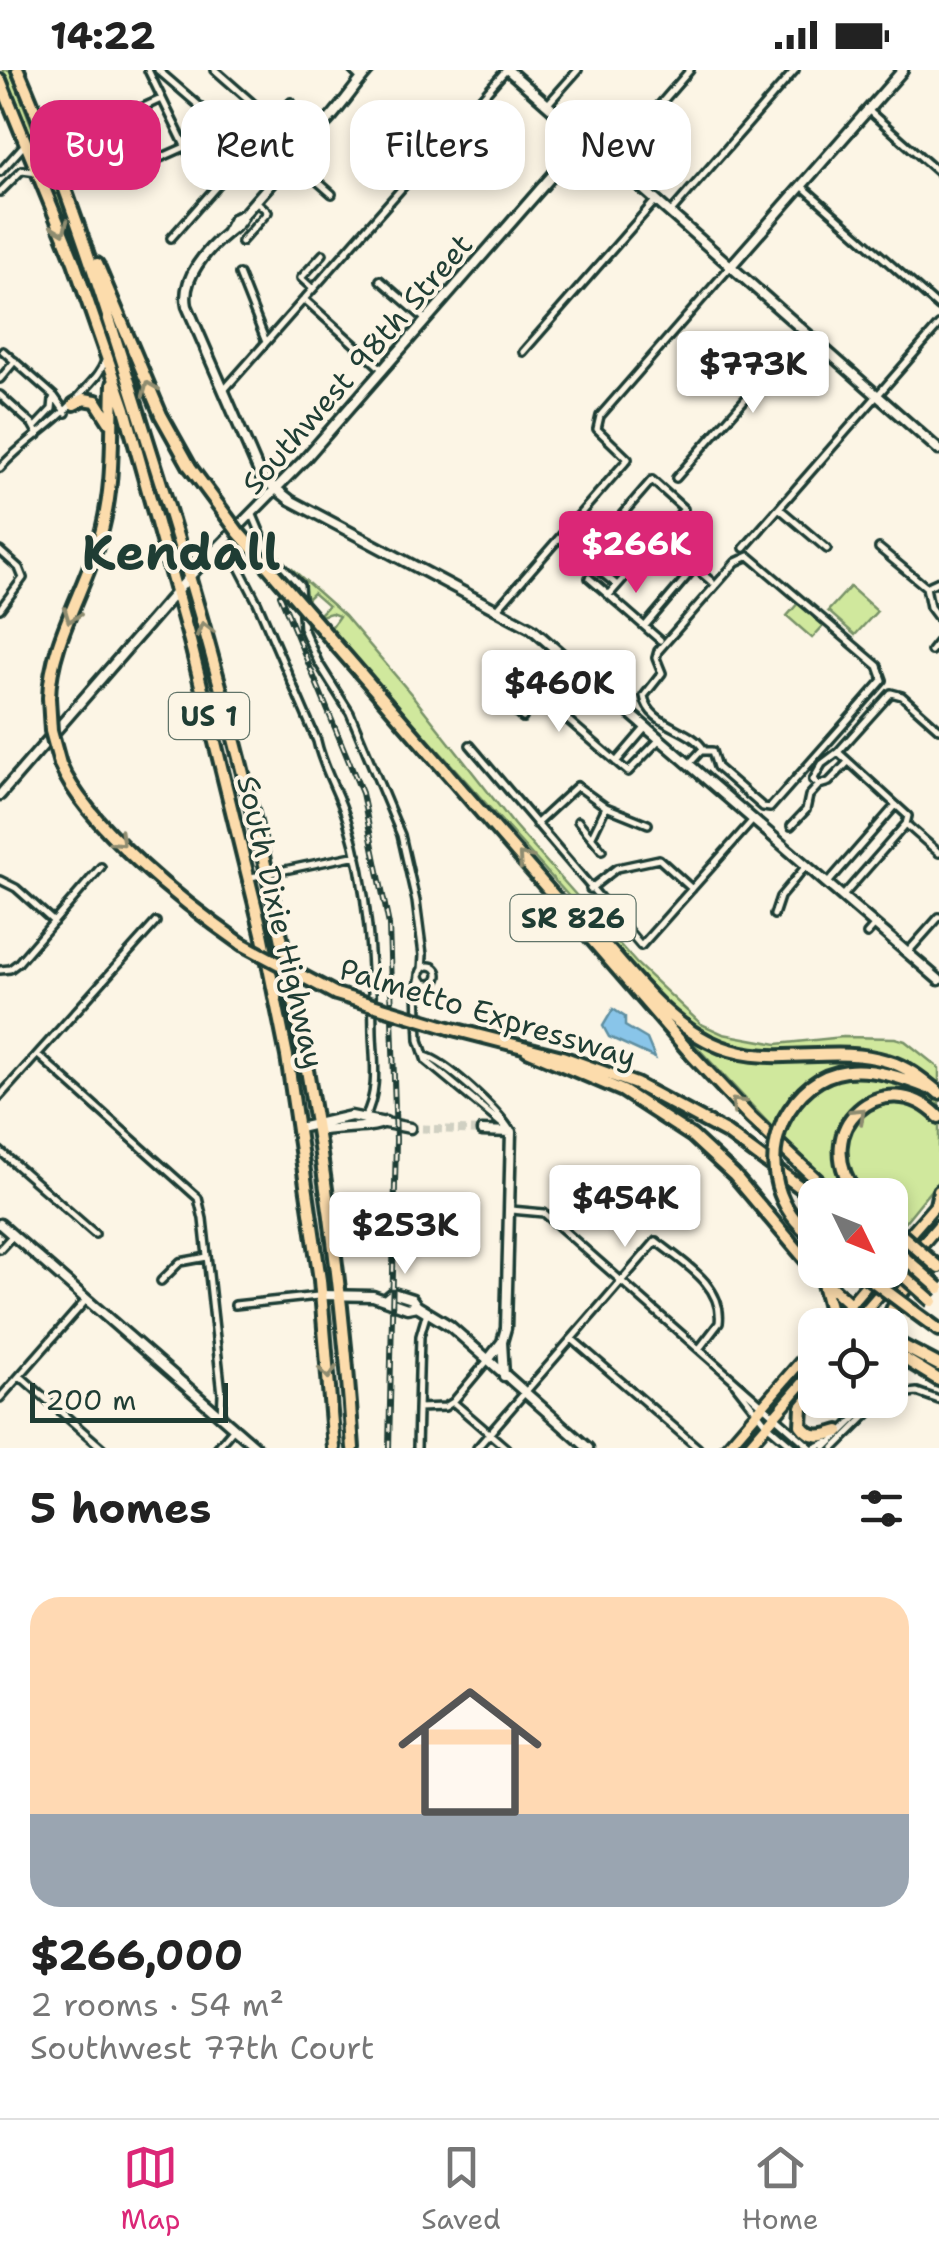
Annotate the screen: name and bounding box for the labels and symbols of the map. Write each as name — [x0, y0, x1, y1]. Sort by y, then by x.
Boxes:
one-way arrow — [49, 218, 69, 236]
street label: Southwest 98th Street — [232, 225, 482, 503]
pin: $773K — [683, 331, 823, 416]
one-way arrow — [141, 380, 161, 398]
pin: $266K — [566, 511, 706, 596]
district label: Kendall — [82, 519, 281, 586]
one-way arrow — [63, 606, 83, 623]
one-way arrow — [195, 621, 216, 638]
pin: $460K — [489, 650, 629, 735]
road number: US 1 — [169, 693, 249, 739]
street label: South Dixie Highway — [227, 771, 335, 1073]
one-way arrow — [107, 828, 125, 846]
one-way arrow — [517, 852, 535, 871]
road number: SR 826 — [510, 895, 636, 941]
street label: Palmetto Expressway — [335, 948, 641, 1078]
one-way arrow — [731, 1097, 749, 1115]
one-way arrow — [847, 1108, 865, 1126]
pin: $454K — [555, 1165, 695, 1250]
north arrow — [798, 1178, 908, 1288]
pin: $253K — [335, 1192, 475, 1277]
one-way arrow — [317, 1364, 339, 1380]
scale bar — [30, 1378, 228, 1422]

